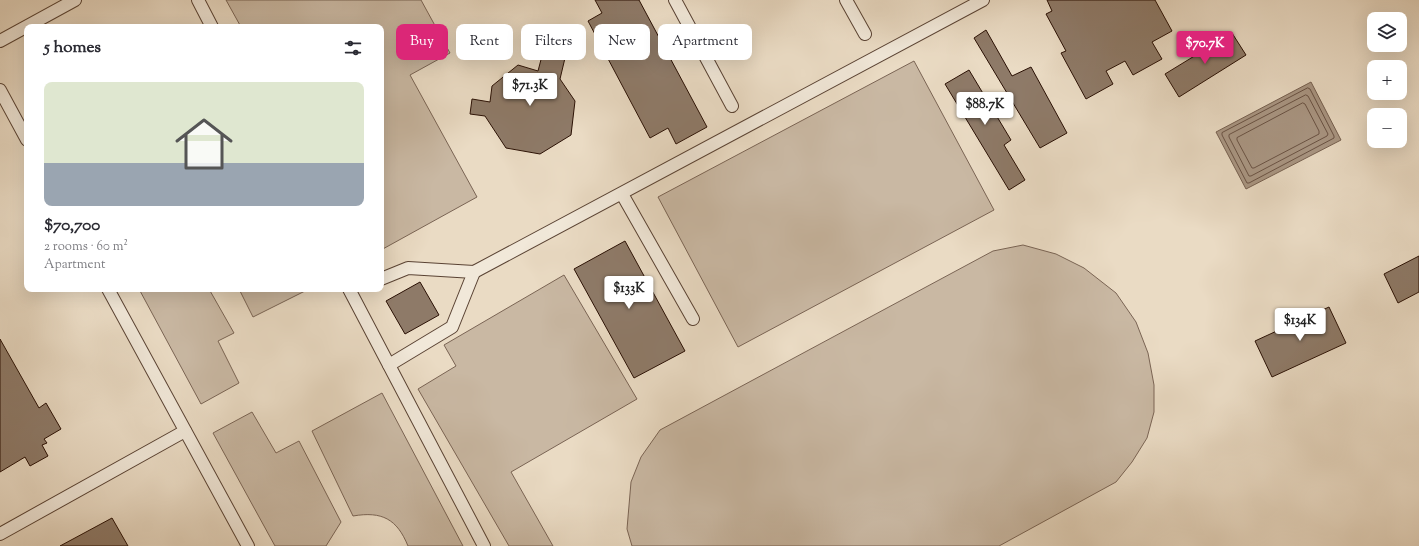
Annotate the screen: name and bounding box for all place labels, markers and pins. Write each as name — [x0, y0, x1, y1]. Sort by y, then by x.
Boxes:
pin: $70.7K — [1172, 31, 1238, 65]
pin: $71.3K — [497, 73, 563, 107]
pin: $88.7K — [952, 92, 1018, 126]
pin: $133K — [601, 276, 657, 310]
pin: $134K — [1272, 308, 1328, 342]

